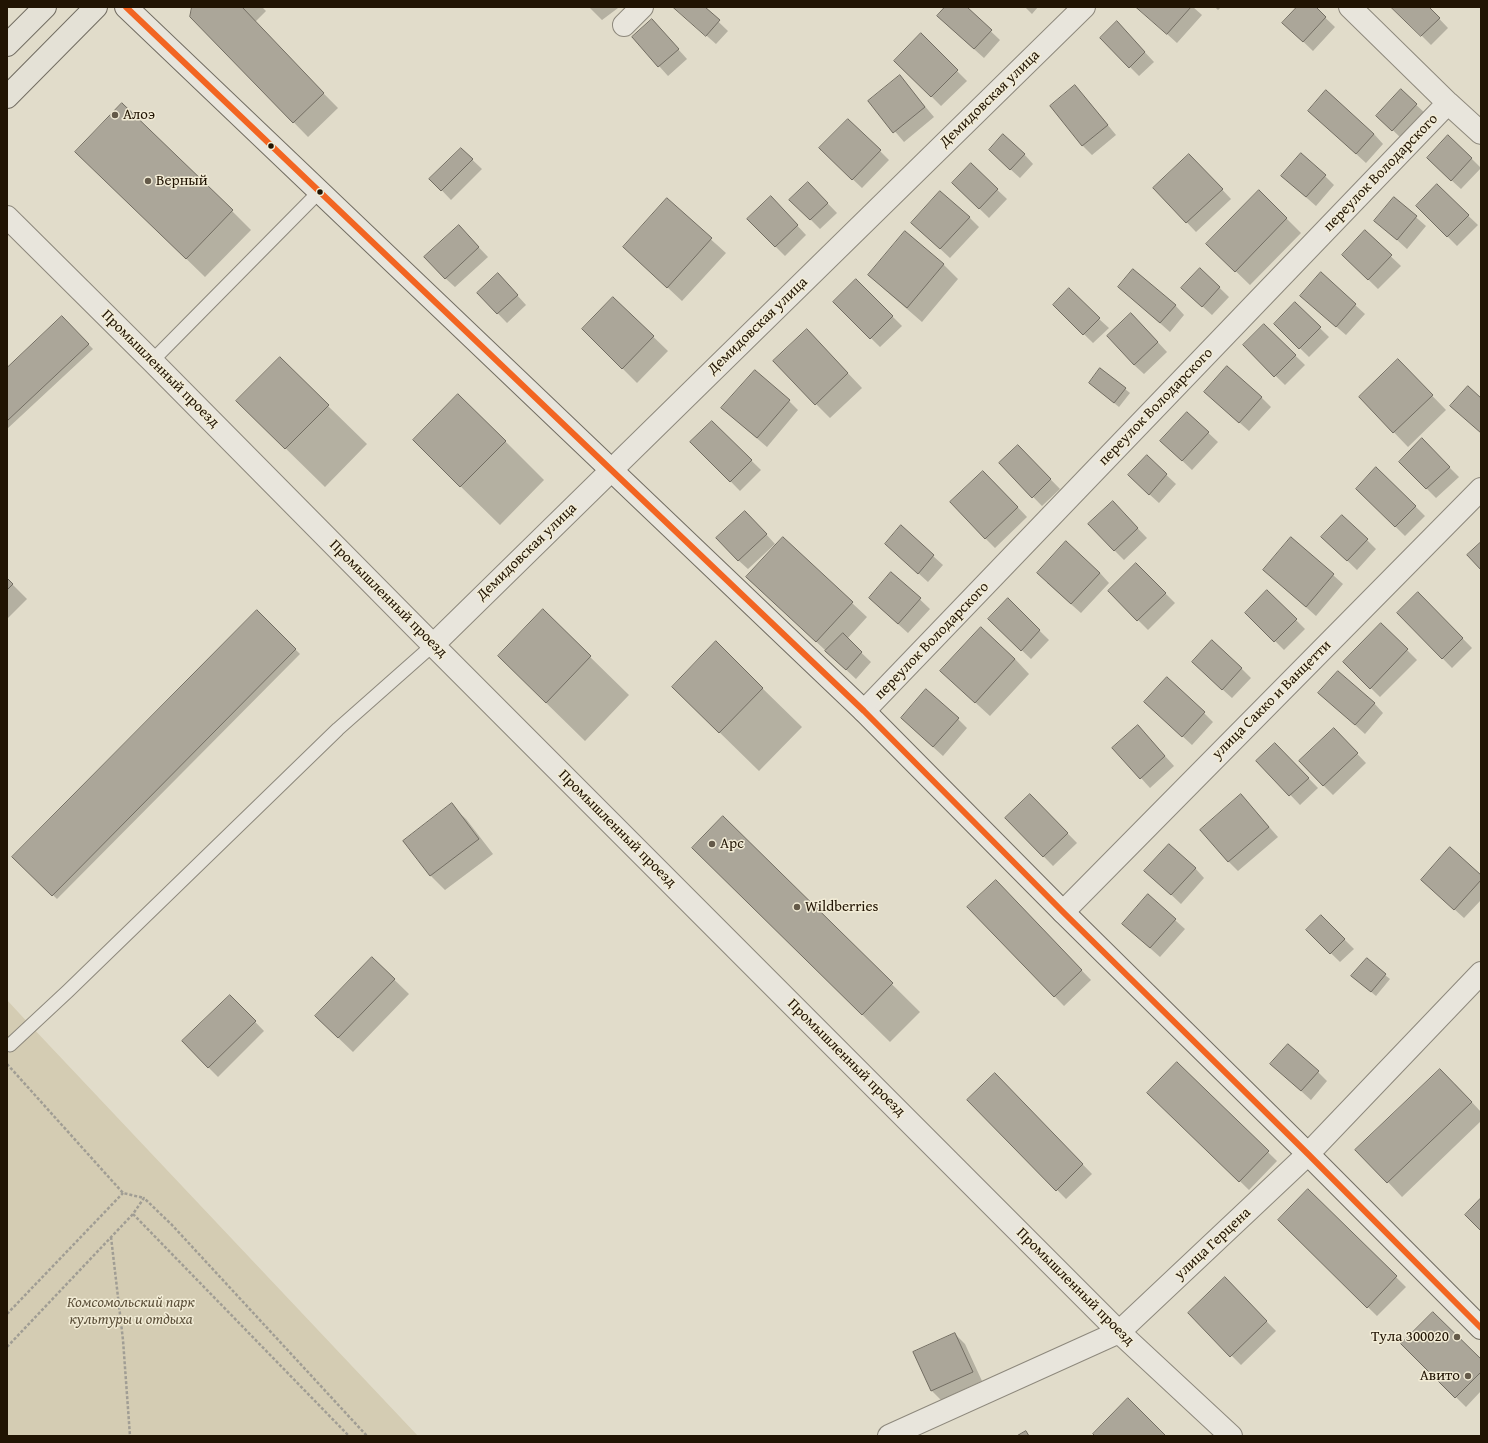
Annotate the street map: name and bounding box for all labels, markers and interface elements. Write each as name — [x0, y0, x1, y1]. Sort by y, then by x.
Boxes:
street label: Демидовская улица — [936, 47, 1044, 151]
place label: Алоэ — [123, 106, 155, 124]
marker: Алоэ — [110, 110, 120, 120]
street label: переулок Володарского — [1320, 110, 1442, 236]
unlabelled marker — [266, 141, 276, 151]
place label: Верный — [156, 172, 208, 190]
marker: Верный — [143, 176, 153, 186]
unlabelled marker — [315, 187, 325, 197]
street label: Демидовская улица — [704, 274, 812, 378]
street label: Промышленный проезд — [97, 306, 223, 432]
street label: переулок Володарского — [1095, 344, 1217, 470]
street label: Демидовская улица — [473, 500, 581, 604]
street label: Промышленный проезд — [325, 536, 451, 662]
street label: переулок Володарского — [871, 578, 993, 704]
street label: улица Сакко и Ванцетти — [1209, 637, 1335, 763]
street label: Промышленный проезд — [554, 766, 680, 892]
place label: Арс — [720, 835, 744, 853]
marker: Арс — [707, 839, 717, 849]
place label: Wildberries — [805, 898, 879, 916]
marker: Wildberries — [792, 902, 802, 912]
street label: Промышленный проезд — [783, 995, 909, 1121]
street label: улица Герцена — [1171, 1204, 1255, 1284]
street label: Промышленный проезд — [1012, 1224, 1138, 1350]
park label: Комсомольский парк культуры и отдыха — [67, 1294, 195, 1329]
place label: Тула 300020 — [1371, 1328, 1449, 1346]
marker: Тула 300020 — [1452, 1332, 1462, 1342]
place label: Авито — [1420, 1367, 1460, 1385]
marker: Авито — [1463, 1371, 1473, 1381]

